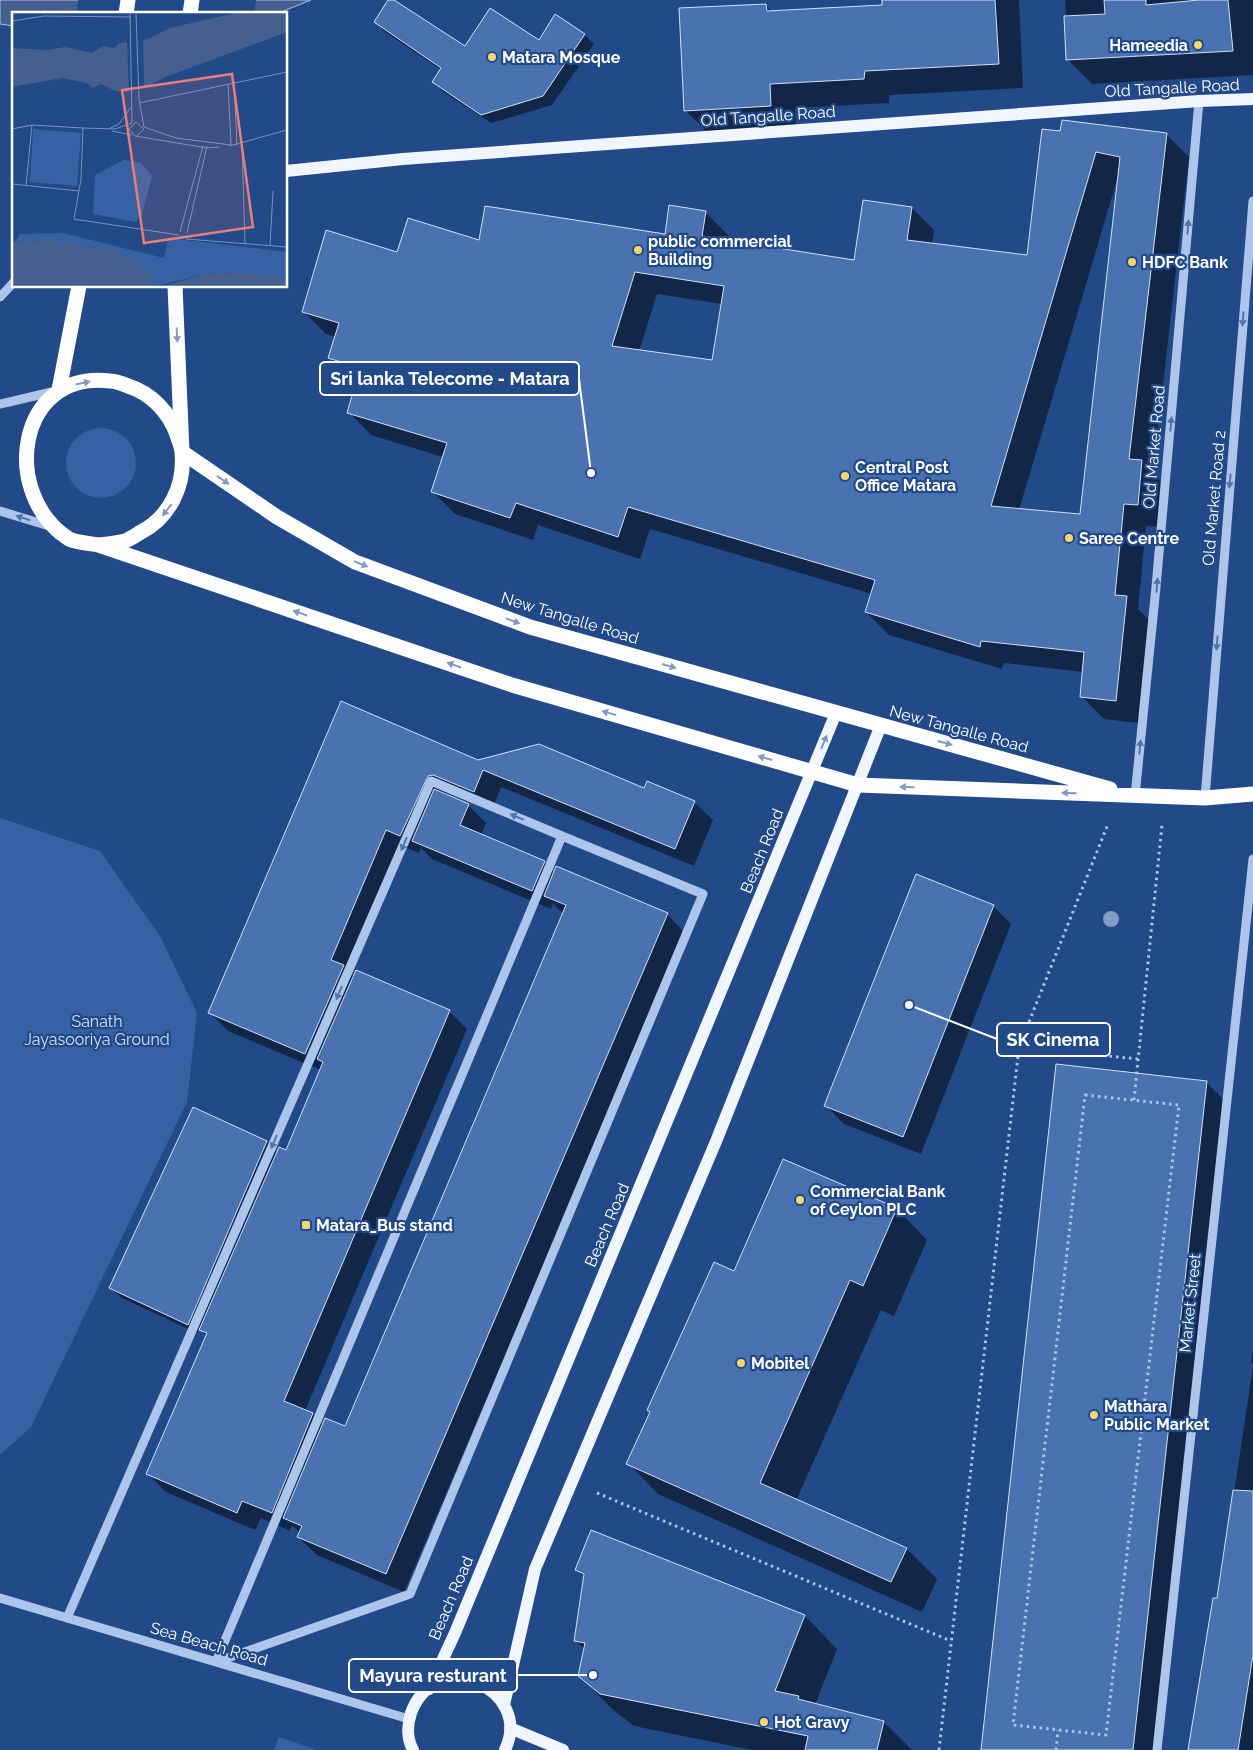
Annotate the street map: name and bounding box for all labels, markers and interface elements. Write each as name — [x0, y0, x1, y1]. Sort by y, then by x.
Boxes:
inset map — [12, 12, 288, 288]
place label: Hameedia — [1109, 36, 1188, 55]
marker: Hameedia — [1192, 39, 1204, 51]
place label: Matara Mosque — [502, 48, 621, 67]
marker: Matara Mosque — [486, 51, 498, 63]
street label: Old Tangalle Road — [1104, 75, 1240, 101]
street label: Old Tangalle Road — [700, 102, 836, 130]
one-way arrow — [1184, 219, 1192, 235]
place label: public commercial Building — [648, 232, 793, 269]
marker: public commercial Building — [632, 244, 644, 256]
place label: HDFC Bank — [1142, 253, 1228, 272]
marker: HDFC Bank — [1126, 256, 1138, 268]
one-way arrow — [1239, 312, 1247, 328]
one-way arrow — [173, 327, 181, 343]
callout: Sri lanka Telecome - Matara — [320, 362, 579, 395]
text: Sri lanka Telecome - Matara — [330, 368, 570, 389]
one-way arrow — [75, 379, 91, 387]
street label: Old Market Road — [1139, 384, 1169, 510]
one-way arrow — [1167, 415, 1175, 431]
street label: Old Market Road 2 — [1199, 429, 1229, 567]
place label: Central Post Office Matara — [855, 458, 956, 495]
marker: Central Post Office Matara — [839, 470, 851, 482]
one-way arrow — [1226, 474, 1234, 490]
one-way arrow — [216, 475, 229, 485]
one-way arrow — [161, 503, 172, 516]
one-way arrow — [15, 514, 30, 522]
place label: Saree Centre — [1079, 529, 1179, 548]
marker: Saree Centre — [1063, 532, 1075, 544]
one-way arrow — [354, 560, 369, 568]
one-way arrow — [1153, 577, 1161, 593]
street label: New Tangalle Road — [499, 588, 641, 648]
one-way arrow — [292, 609, 307, 617]
one-way arrow — [506, 617, 521, 625]
one-way arrow — [1213, 636, 1221, 652]
one-way arrow — [446, 661, 461, 669]
one-way arrow — [662, 662, 677, 670]
street label: New Tangalle Road — [888, 701, 1030, 757]
one-way arrow — [601, 709, 616, 717]
one-way arrow — [820, 734, 828, 749]
one-way arrow — [938, 739, 953, 747]
one-way arrow — [1137, 739, 1145, 755]
one-way arrow — [758, 754, 773, 762]
one-way arrow — [899, 783, 915, 791]
one-way arrow — [1061, 789, 1077, 797]
street label: Beach Road — [736, 806, 788, 896]
one-way arrow — [509, 813, 524, 821]
one-way arrow — [399, 837, 407, 851]
one-way arrow — [334, 986, 342, 1000]
park label: Sanath Jayasooriya Ground — [24, 1012, 170, 1049]
callout: SK Cinema — [997, 1023, 1110, 1056]
text: SK Cinema — [1007, 1029, 1099, 1050]
one-way arrow — [270, 1135, 278, 1149]
street label: Beach Road — [581, 1180, 633, 1270]
place label: Commercial Bank of Ceylon PLC — [810, 1182, 946, 1219]
marker: Commercial Bank of Ceylon PLC — [794, 1194, 806, 1206]
place label: Matara_Bus stand — [316, 1216, 453, 1235]
marker: Matara_Bus stand — [300, 1219, 312, 1231]
street label: Market Street — [1175, 1252, 1205, 1353]
place label: Mobitel — [751, 1354, 810, 1373]
marker: Mobitel — [735, 1357, 747, 1369]
place label: Mathara Public Market — [1104, 1397, 1209, 1434]
marker: Mathara Public Market — [1088, 1409, 1100, 1421]
street label: Beach Road — [425, 1553, 477, 1643]
street label: Sea Beach Road — [148, 1618, 270, 1670]
callout: Mayura resturant — [349, 1659, 517, 1692]
text: Mayura resturant — [359, 1665, 507, 1686]
place label: Hot Gravy — [774, 1713, 850, 1732]
marker: Hot Gravy — [758, 1716, 770, 1728]

